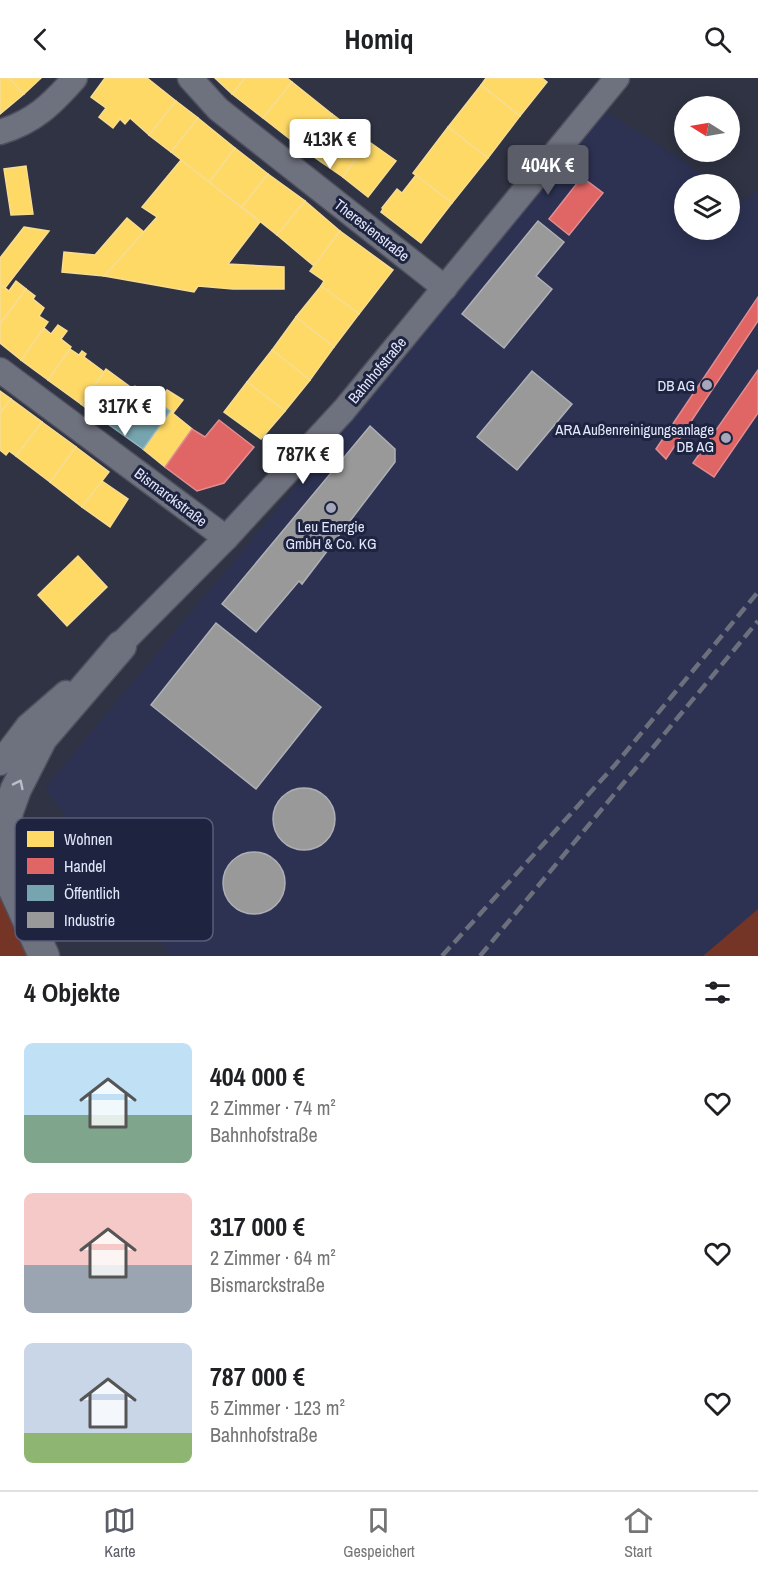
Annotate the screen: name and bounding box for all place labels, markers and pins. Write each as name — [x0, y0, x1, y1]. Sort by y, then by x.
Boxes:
pin: 413K € — [281, 119, 379, 170]
pin: 404K € — [499, 145, 597, 196]
place label: DB AG — [657, 375, 695, 396]
marker: DB AG — [700, 378, 714, 392]
pin: 317K € — [76, 386, 174, 437]
place label: ARA Außenreinigungsanlage DB AG — [554, 419, 714, 457]
marker: ARA Außenreinigungsanlage DB AG — [719, 431, 733, 445]
pin: 787K € — [254, 434, 352, 485]
marker: Leu Energie GmbH & Co. KG — [324, 501, 338, 515]
place label: Leu Energie GmbH & Co. KG — [286, 516, 376, 554]

